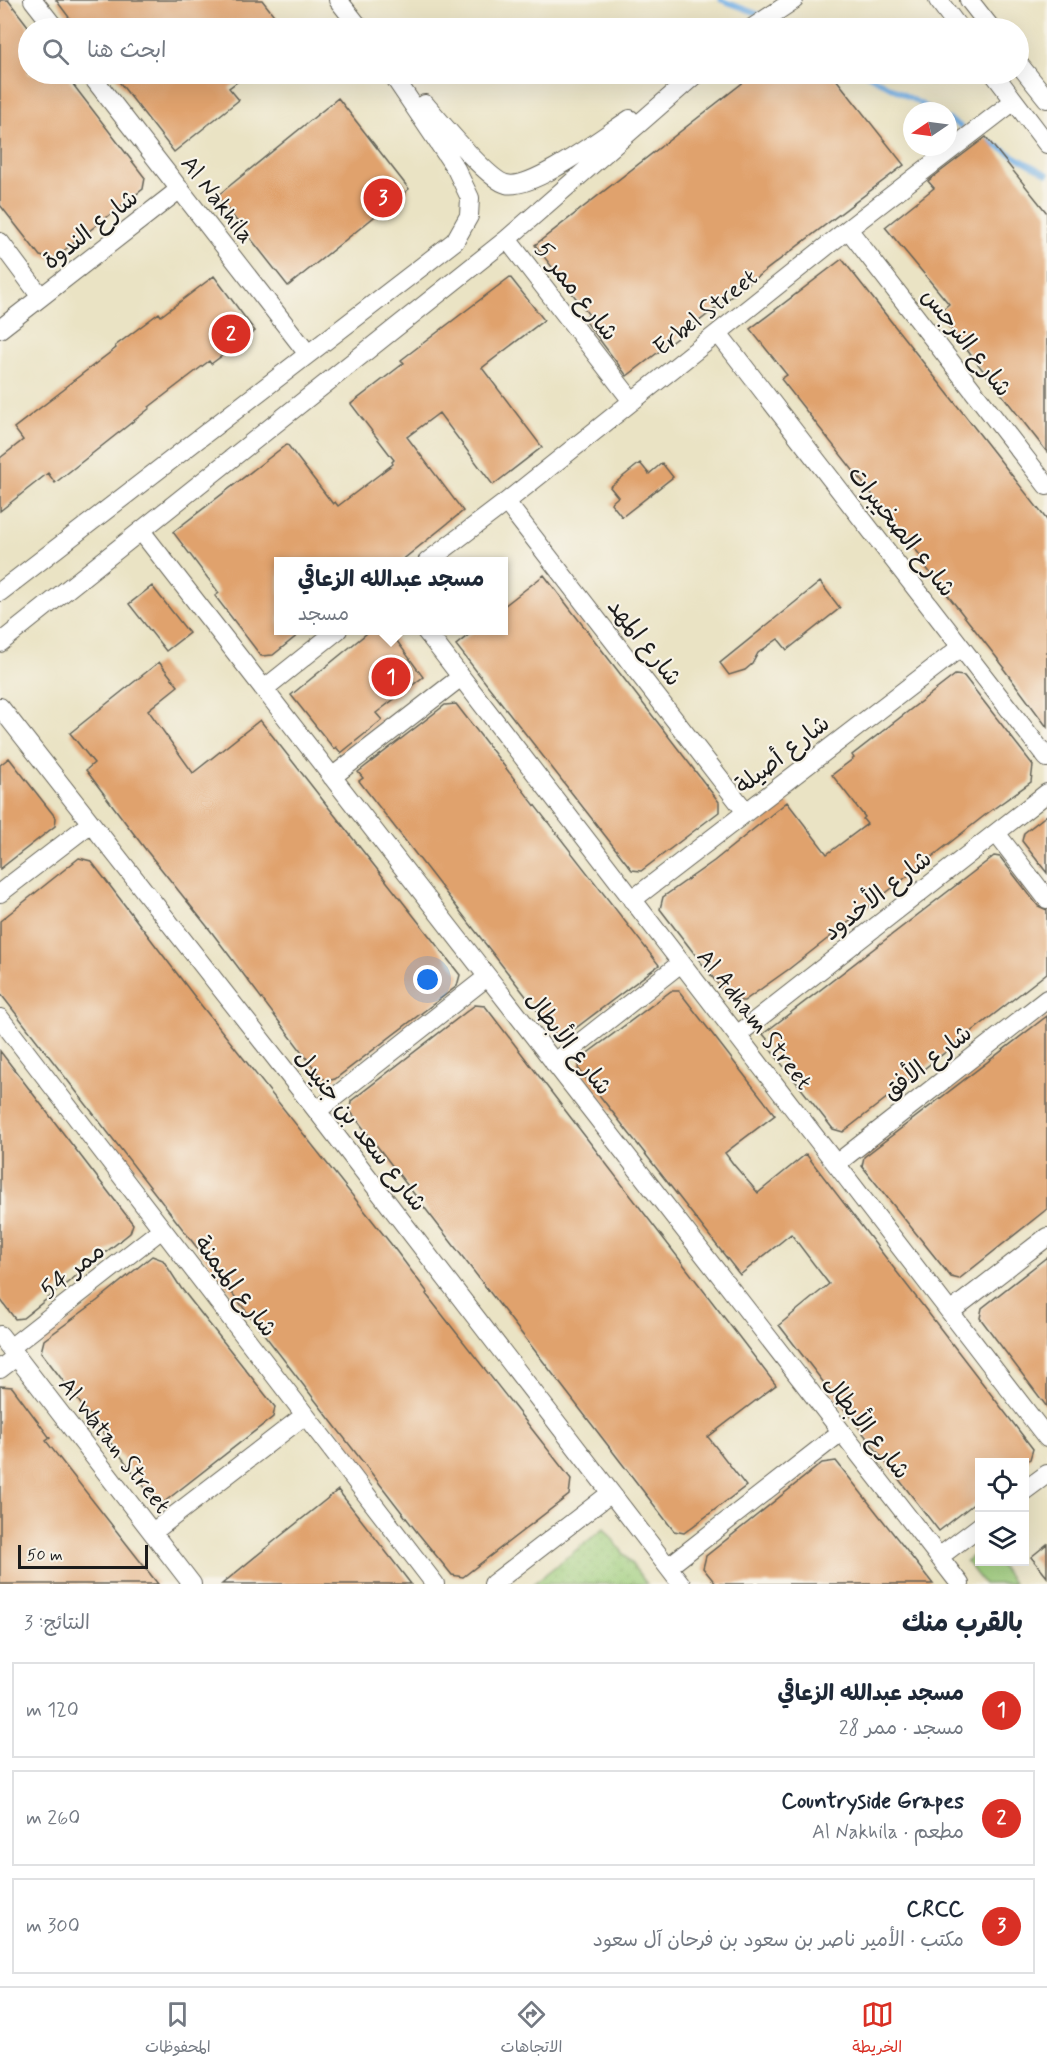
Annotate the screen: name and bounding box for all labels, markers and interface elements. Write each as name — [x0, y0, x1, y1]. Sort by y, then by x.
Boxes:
search box — [18, 18, 1029, 84]
icon: search — [39, 35, 72, 68]
text: ابحث هنا — [87, 37, 167, 65]
north arrow — [903, 102, 957, 156]
street label: Al Nakhila — [173, 150, 261, 250]
pin: 3 — [364, 176, 403, 220]
street label: شارع الندوة — [37, 183, 145, 277]
street label: شارع ممر 5 — [527, 236, 624, 348]
street label: Erbel Street — [647, 263, 764, 364]
street label: شارع النرجس — [914, 282, 1018, 404]
pin: 2 — [212, 312, 250, 356]
street label: شارع الصخيبرات — [840, 460, 962, 604]
popup — [274, 557, 508, 635]
text: مسجد عبدالله الزعاقي — [298, 566, 484, 594]
street label: شارع المهد — [600, 593, 688, 693]
text: مسجد — [298, 601, 349, 628]
pin: 1 — [372, 654, 410, 700]
street label: شارع أصيلة — [728, 708, 837, 802]
street label: شارع الأخدود — [815, 842, 939, 948]
street label: Al Adham Street — [689, 943, 819, 1097]
your location — [413, 965, 442, 994]
street label: شارع الأبطال — [517, 984, 621, 1102]
street label: شارع الأفق — [875, 1016, 979, 1108]
street label: شارع سعد بن جنيدل — [287, 1043, 433, 1218]
street label: شارع الميمنة — [186, 1230, 283, 1344]
street label: ممر 54 — [34, 1236, 112, 1306]
street label: شارع الأبطال — [815, 1368, 919, 1486]
street label: Al Watan Street — [51, 1371, 177, 1521]
map controls — [975, 1458, 1029, 1566]
button: locate — [975, 1458, 1029, 1512]
button: layers — [975, 1512, 1029, 1566]
scale bar — [18, 1542, 148, 1570]
text: 50 m — [27, 1545, 63, 1566]
text: بالقرب منك — [902, 1607, 1023, 1641]
text: النتائج: 3 — [24, 1610, 90, 1637]
text: مسجد عبدالله الزعاقي — [778, 1680, 964, 1708]
text: 120 m — [26, 1697, 79, 1724]
text: 1 — [997, 1697, 1006, 1724]
text: مسجد · ممر 28 — [839, 1715, 964, 1742]
text: Countryside Grapes — [781, 1788, 964, 1816]
text: 260 m — [26, 1805, 80, 1832]
text: 2 — [997, 1805, 1006, 1832]
text: مطعم · Al Nakhila — [812, 1819, 964, 1846]
text: CRCC — [906, 1896, 964, 1924]
text: 300 m — [26, 1913, 80, 1940]
text: 3 — [997, 1913, 1006, 1940]
text: مكتب · الأمير ناصر بن سعود بن فرحان آل سعود — [593, 1927, 964, 1954]
tab: المحفوظات — [145, 1998, 211, 2061]
tab: الاتجاهات — [501, 1998, 562, 2061]
tab: الخريطة — [852, 1998, 902, 2061]

